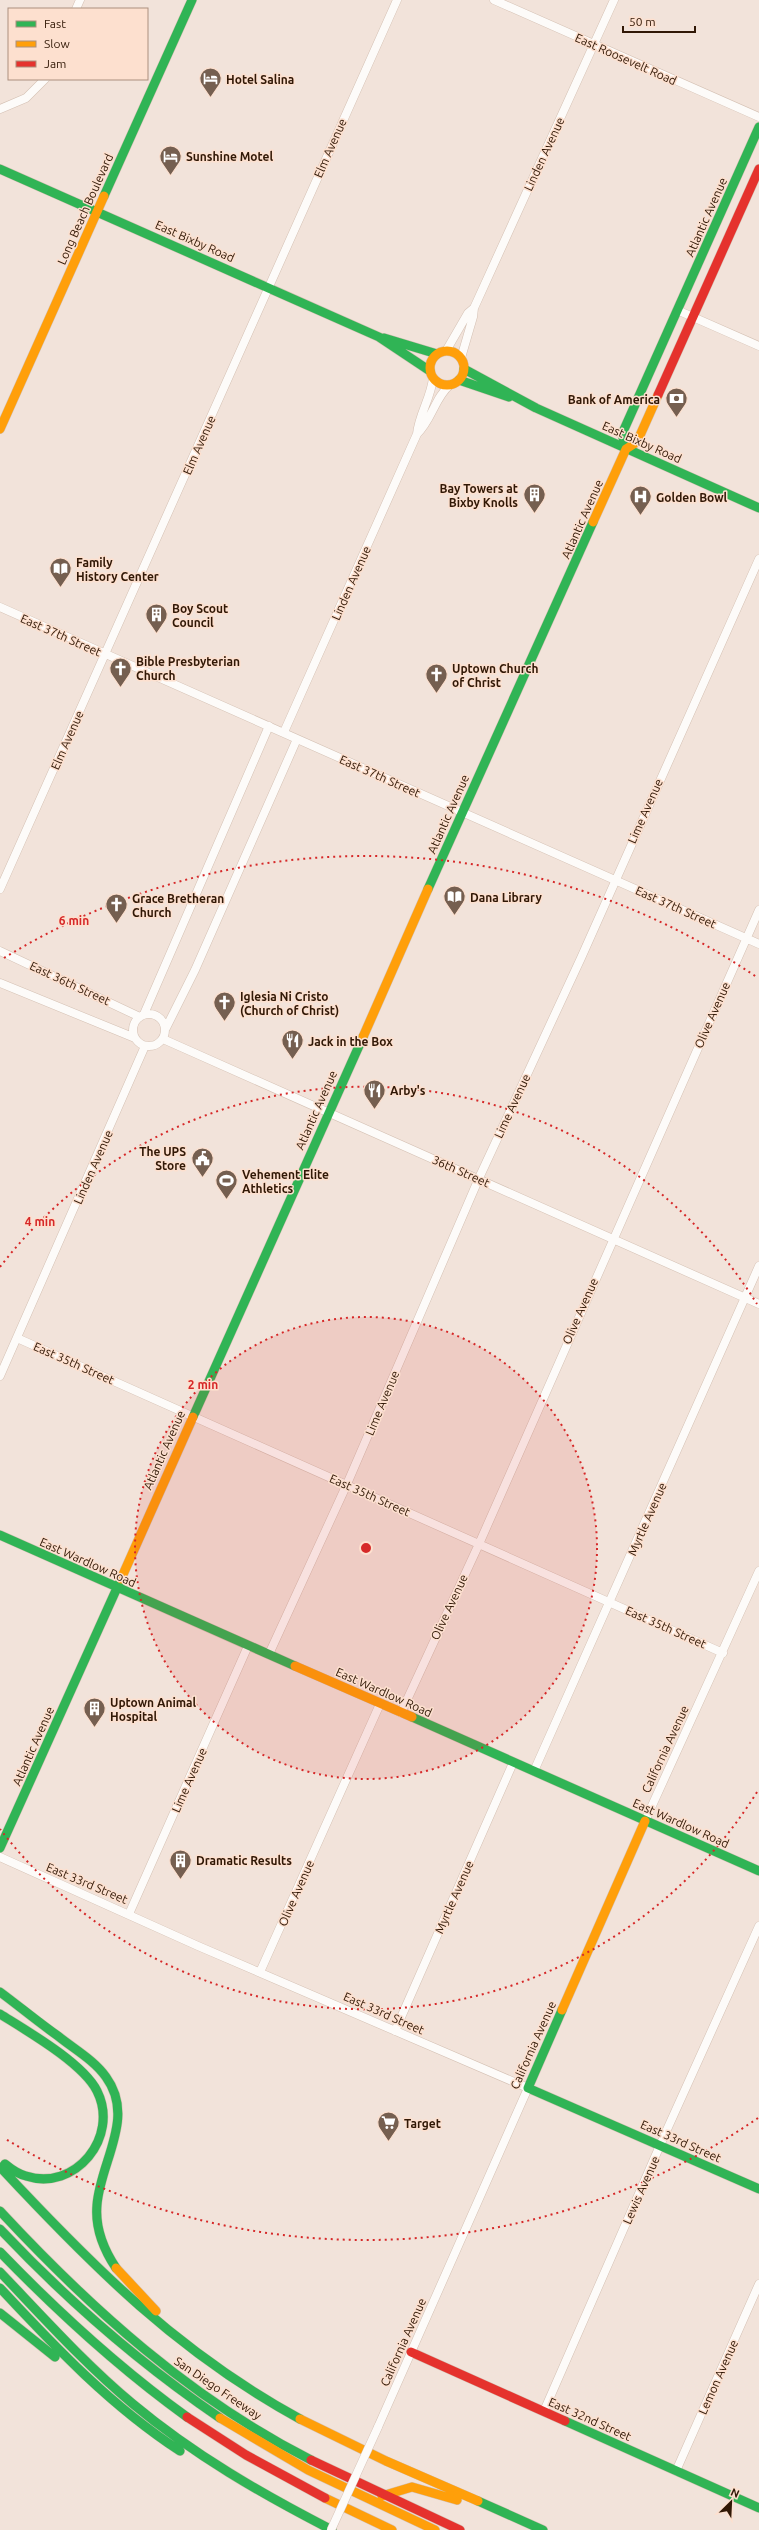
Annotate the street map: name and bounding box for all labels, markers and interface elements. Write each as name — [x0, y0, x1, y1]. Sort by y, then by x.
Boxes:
legend — [8, 8, 148, 80]
scale bar — [623, 8, 695, 34]
text: 50 m — [629, 15, 656, 28]
text: Fast — [44, 17, 66, 30]
street label: East Roosevelt Road — [573, 31, 679, 87]
text: Slow — [44, 37, 70, 50]
text: Jam — [44, 57, 66, 70]
hotel icon: Hotel Salina — [198, 66, 224, 99]
place label: Hotel Salina — [226, 73, 294, 86]
street label: Linden Avenue — [521, 115, 567, 193]
street label: Elm Avenue — [311, 116, 349, 180]
hotel icon: Sunshine Motel — [157, 143, 183, 176]
place label: Sunshine Motel — [186, 150, 273, 163]
street label: Long Beach Boulevard — [55, 152, 115, 266]
street label: Atlantic Avenue — [683, 175, 729, 259]
street label: East Bixby Road — [153, 218, 237, 264]
bank icon: Bank of America — [663, 386, 689, 419]
place label: Bank of America — [568, 393, 660, 406]
street label: Elm Avenue — [180, 413, 218, 477]
street label: East Bixby Road — [600, 419, 684, 465]
street label: Atlantic Avenue — [559, 477, 605, 561]
place label: Bay Towers at Bixby Knolls — [440, 482, 518, 509]
building icon: Bay Towers at Bixby Knolls — [521, 482, 547, 515]
hospital icon: Golden Bowl — [627, 484, 653, 517]
place label: Golden Bowl — [656, 491, 728, 504]
street label: Linden Avenue — [329, 544, 373, 622]
library icon: Family History Center — [47, 556, 73, 589]
place label: Family History Center — [76, 556, 159, 583]
building icon: Boy Scout Council — [144, 602, 170, 635]
place label: Boy Scout Council — [172, 602, 228, 629]
street label: East 37th Street — [19, 611, 104, 659]
church icon: Bible Presbyterian Church — [107, 655, 133, 688]
place label: Bible Presbyterian Church — [136, 655, 240, 682]
church icon: Uptown Church of Christ — [424, 662, 450, 695]
place label: Uptown Church of Christ — [452, 662, 538, 689]
street label: Elm Avenue — [48, 708, 86, 772]
street label: East 37th Street — [338, 752, 423, 800]
street label: Atlantic Avenue — [425, 772, 471, 856]
street label: Lime Avenue — [625, 777, 665, 845]
street label: East 37th Street — [634, 883, 719, 931]
library icon: Dana Library — [441, 884, 467, 917]
place label: Dana Library — [470, 891, 542, 904]
church icon: Grace Bretheran Church — [104, 892, 130, 925]
place label: Grace Bretheran Church — [132, 892, 224, 919]
text: 6 min — [59, 914, 89, 927]
street label: East 36th Street — [28, 959, 112, 1007]
street label: Olive Avenue — [692, 980, 732, 1050]
church icon: Iglesia Ni Cristo (Church of Christ) — [212, 990, 238, 1023]
place label: Iglesia Ni Cristo (Church of Christ) — [240, 990, 339, 1018]
restaurant icon: Jack in the Box — [280, 1028, 306, 1061]
place label: Jack in the Box — [308, 1035, 393, 1048]
street label: Atlantic Avenue — [293, 1068, 339, 1152]
street label: Lime Avenue — [491, 1072, 533, 1140]
restaurant icon: Arby's — [361, 1077, 387, 1110]
place label: Arby's — [390, 1084, 426, 1097]
street label: Linden Avenue — [71, 1128, 115, 1206]
place label: The UPS Store — [139, 1145, 186, 1172]
public building icon: The UPS Store — [189, 1145, 215, 1178]
street label: 36th Street — [430, 1153, 492, 1190]
sports icon: Vehement Elite Athletics — [214, 1168, 240, 1201]
place label: Vehement Elite Athletics — [242, 1168, 329, 1195]
text: 4 min — [25, 1215, 55, 1228]
street label: Olive Avenue — [560, 1276, 600, 1346]
street label: East 35th Street — [32, 1339, 117, 1387]
street label: Lime Avenue — [362, 1369, 402, 1437]
text: 2 min — [188, 1378, 218, 1391]
street label: Atlantic Avenue — [141, 1408, 187, 1492]
street label: East 35th Street — [328, 1471, 413, 1519]
street label: Myrtle Avenue — [625, 1481, 669, 1557]
street label: East Wardlow Road — [38, 1535, 138, 1589]
centre of rings — [359, 1541, 373, 1555]
street label: Olive Avenue — [428, 1572, 470, 1642]
street label: East 35th Street — [624, 1603, 709, 1651]
street label: East Wardlow Road — [334, 1665, 434, 1719]
building icon: Uptown Animal Hospital — [82, 1696, 108, 1729]
place label: Uptown Animal Hospital — [110, 1696, 197, 1723]
street label: California Avenue — [639, 1703, 691, 1795]
street label: Atlantic Avenue — [10, 1704, 56, 1788]
street label: Lime Avenue — [169, 1746, 209, 1814]
street label: East Wardlow Road — [631, 1796, 731, 1850]
building icon: Dramatic Results — [167, 1847, 193, 1880]
place label: Dramatic Results — [196, 1854, 292, 1867]
street label: Olive Avenue — [276, 1858, 316, 1928]
street label: Myrtle Avenue — [432, 1859, 476, 1935]
street label: East 33rd Street — [44, 1860, 130, 1906]
street label: East 33rd Street — [342, 1989, 427, 2037]
street label: California Avenue — [508, 1999, 558, 2091]
supermarket icon: Target — [375, 2110, 401, 2143]
place label: Target — [404, 2117, 441, 2130]
street label: East 33rd Street — [639, 2117, 724, 2165]
street label: Lewis Avenue — [620, 2154, 662, 2226]
street label: California Avenue — [378, 2296, 428, 2388]
street label: Lemon Avenue — [696, 2338, 740, 2416]
street label: San Diego Freeway — [172, 2354, 264, 2422]
street label: East 32nd Street — [547, 2395, 634, 2443]
north arrow — [711, 2482, 751, 2522]
text: N — [729, 2486, 741, 2500]

